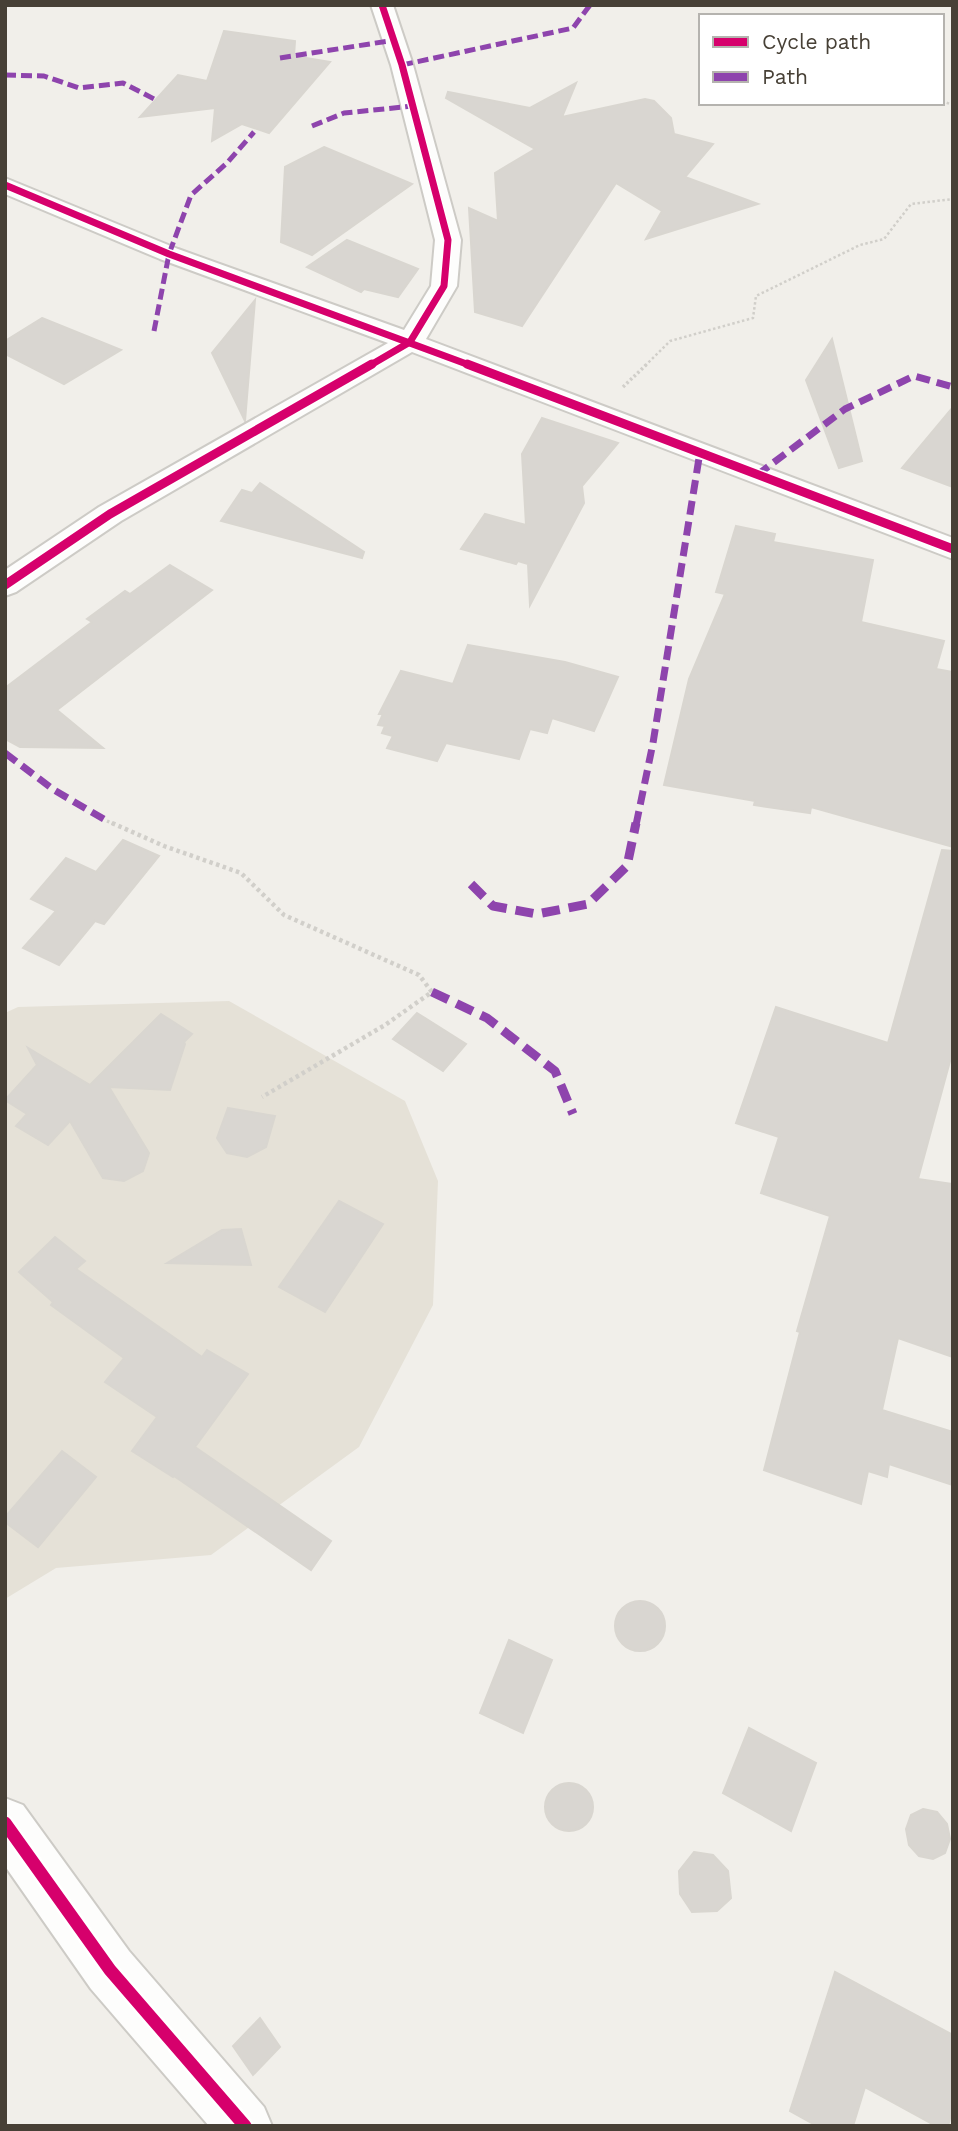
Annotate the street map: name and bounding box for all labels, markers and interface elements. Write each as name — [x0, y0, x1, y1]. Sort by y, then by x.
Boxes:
legend — [699, 14, 944, 105]
text: Cycle path — [762, 29, 871, 54]
text: Path — [762, 64, 808, 89]

